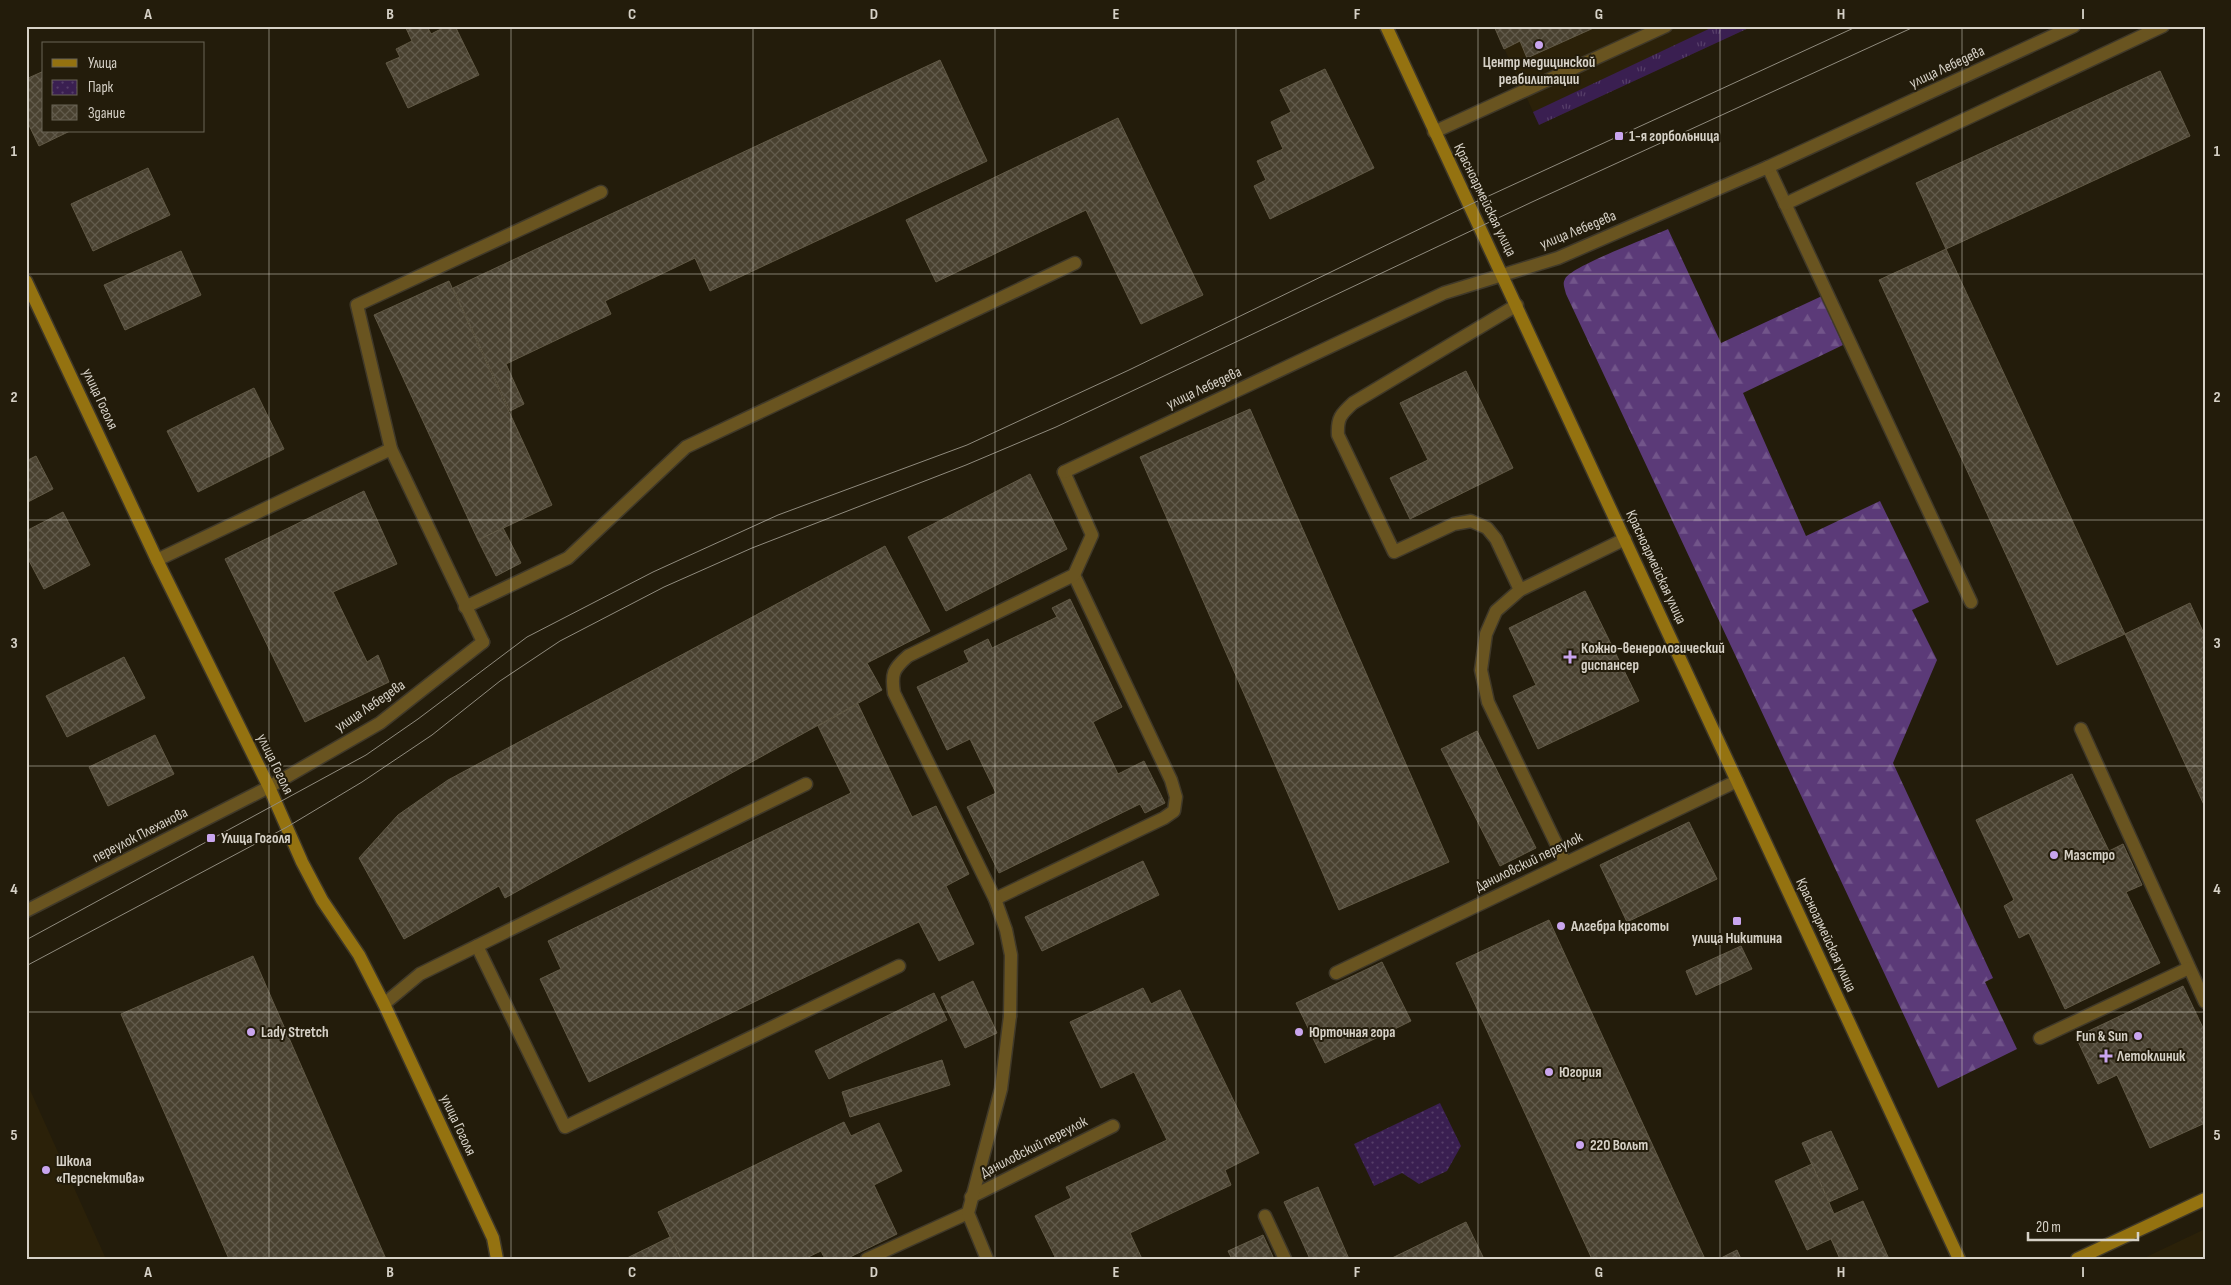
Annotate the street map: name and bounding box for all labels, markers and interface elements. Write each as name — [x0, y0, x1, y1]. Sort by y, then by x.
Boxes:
text: A — [143, 5, 152, 24]
text: B — [386, 5, 394, 24]
text: C — [628, 5, 636, 24]
text: D — [870, 5, 878, 24]
text: E — [1113, 5, 1120, 24]
text: F — [1354, 5, 1361, 24]
text: G — [1595, 5, 1603, 24]
text: H — [1837, 5, 1845, 24]
text: I — [2081, 5, 2085, 24]
marker: Центр медицинской реабилитации — [1533, 39, 1545, 51]
street label: улица Лебедева — [1906, 41, 1988, 93]
legend — [42, 42, 205, 132]
place label: Центр медицинской реабилитации — [1483, 53, 1595, 89]
text: Улица — [88, 54, 117, 73]
text: Парк — [88, 78, 114, 97]
text: Здание — [88, 104, 125, 123]
place label: 1-я горбольница — [1629, 127, 1719, 146]
marker: 1-я горбольница — [1613, 130, 1625, 142]
street label: Красноармейская улица — [1449, 140, 1521, 260]
text: 1 — [11, 142, 18, 161]
text: 1 — [2214, 142, 2221, 161]
street label: улица Лебедева — [1537, 206, 1619, 254]
street label: улица Лебедева — [1163, 362, 1245, 414]
street label: улица Гоголя — [78, 365, 122, 433]
text: 2 — [10, 388, 18, 407]
text: 2 — [2213, 388, 2221, 407]
street label: Красноармейская улица — [1621, 507, 1691, 627]
text: 3 — [10, 634, 18, 653]
text: 3 — [2213, 634, 2221, 653]
place label: Кожно-венерологический диспансер — [1581, 639, 1725, 675]
marker: Кожно-венерологический диспансер — [1563, 650, 1577, 664]
street label: улица Лебедева — [331, 675, 409, 736]
street label: улица Гоголя — [252, 731, 298, 798]
street label: переулок Плеханова — [89, 803, 191, 867]
street label: Даниловский переулок — [1472, 828, 1586, 896]
place label: Улица Гоголя — [221, 829, 291, 848]
marker: Улица Гоголя — [205, 832, 217, 844]
place label: Маэстро — [2064, 846, 2115, 865]
marker: Маэстро — [2048, 849, 2060, 861]
street label: Красноармейская улица — [1791, 875, 1861, 995]
text: 4 — [10, 880, 18, 899]
text: 4 — [2213, 880, 2221, 899]
marker: улица Никитина — [1731, 915, 1743, 927]
place label: Алгебра красоты — [1570, 917, 1669, 936]
marker: Алгебра красоты — [1555, 920, 1567, 932]
place label: улица Никитина — [1692, 929, 1782, 948]
place label: Lady Stretch — [261, 1023, 329, 1042]
place label: Юрточная гора — [1309, 1023, 1395, 1042]
marker: Lady Stretch — [245, 1026, 257, 1038]
marker: Юрточная гора — [1293, 1026, 1305, 1038]
place label: Fun & Sun — [2076, 1027, 2128, 1046]
marker: Fun & Sun — [2132, 1030, 2144, 1042]
place label: Летоклиник — [2116, 1047, 2186, 1066]
marker: Летоклиник — [2099, 1049, 2113, 1063]
place label: Югория — [1559, 1063, 1601, 1082]
marker: Югория — [1543, 1066, 1555, 1078]
street label: улица Гоголя — [436, 1091, 480, 1159]
street label: Даниловский переулок — [977, 1112, 1091, 1182]
text: 5 — [10, 1126, 18, 1145]
text: 5 — [2213, 1126, 2221, 1145]
place label: 220 Вольт — [1590, 1136, 1648, 1155]
marker: 220 Вольт — [1574, 1139, 1586, 1151]
place label: Школа «Перспектива» — [56, 1152, 145, 1188]
marker: Школа «Перспектива» — [40, 1164, 52, 1176]
scale bar — [2028, 1210, 2138, 1242]
text: 20 m — [2036, 1218, 2061, 1237]
text: A — [143, 1263, 152, 1282]
text: B — [386, 1263, 394, 1282]
text: C — [628, 1263, 636, 1282]
text: D — [870, 1263, 878, 1282]
text: E — [1113, 1263, 1120, 1282]
text: F — [1354, 1263, 1361, 1282]
text: G — [1595, 1263, 1603, 1282]
text: H — [1837, 1263, 1845, 1282]
text: I — [2081, 1263, 2085, 1282]

